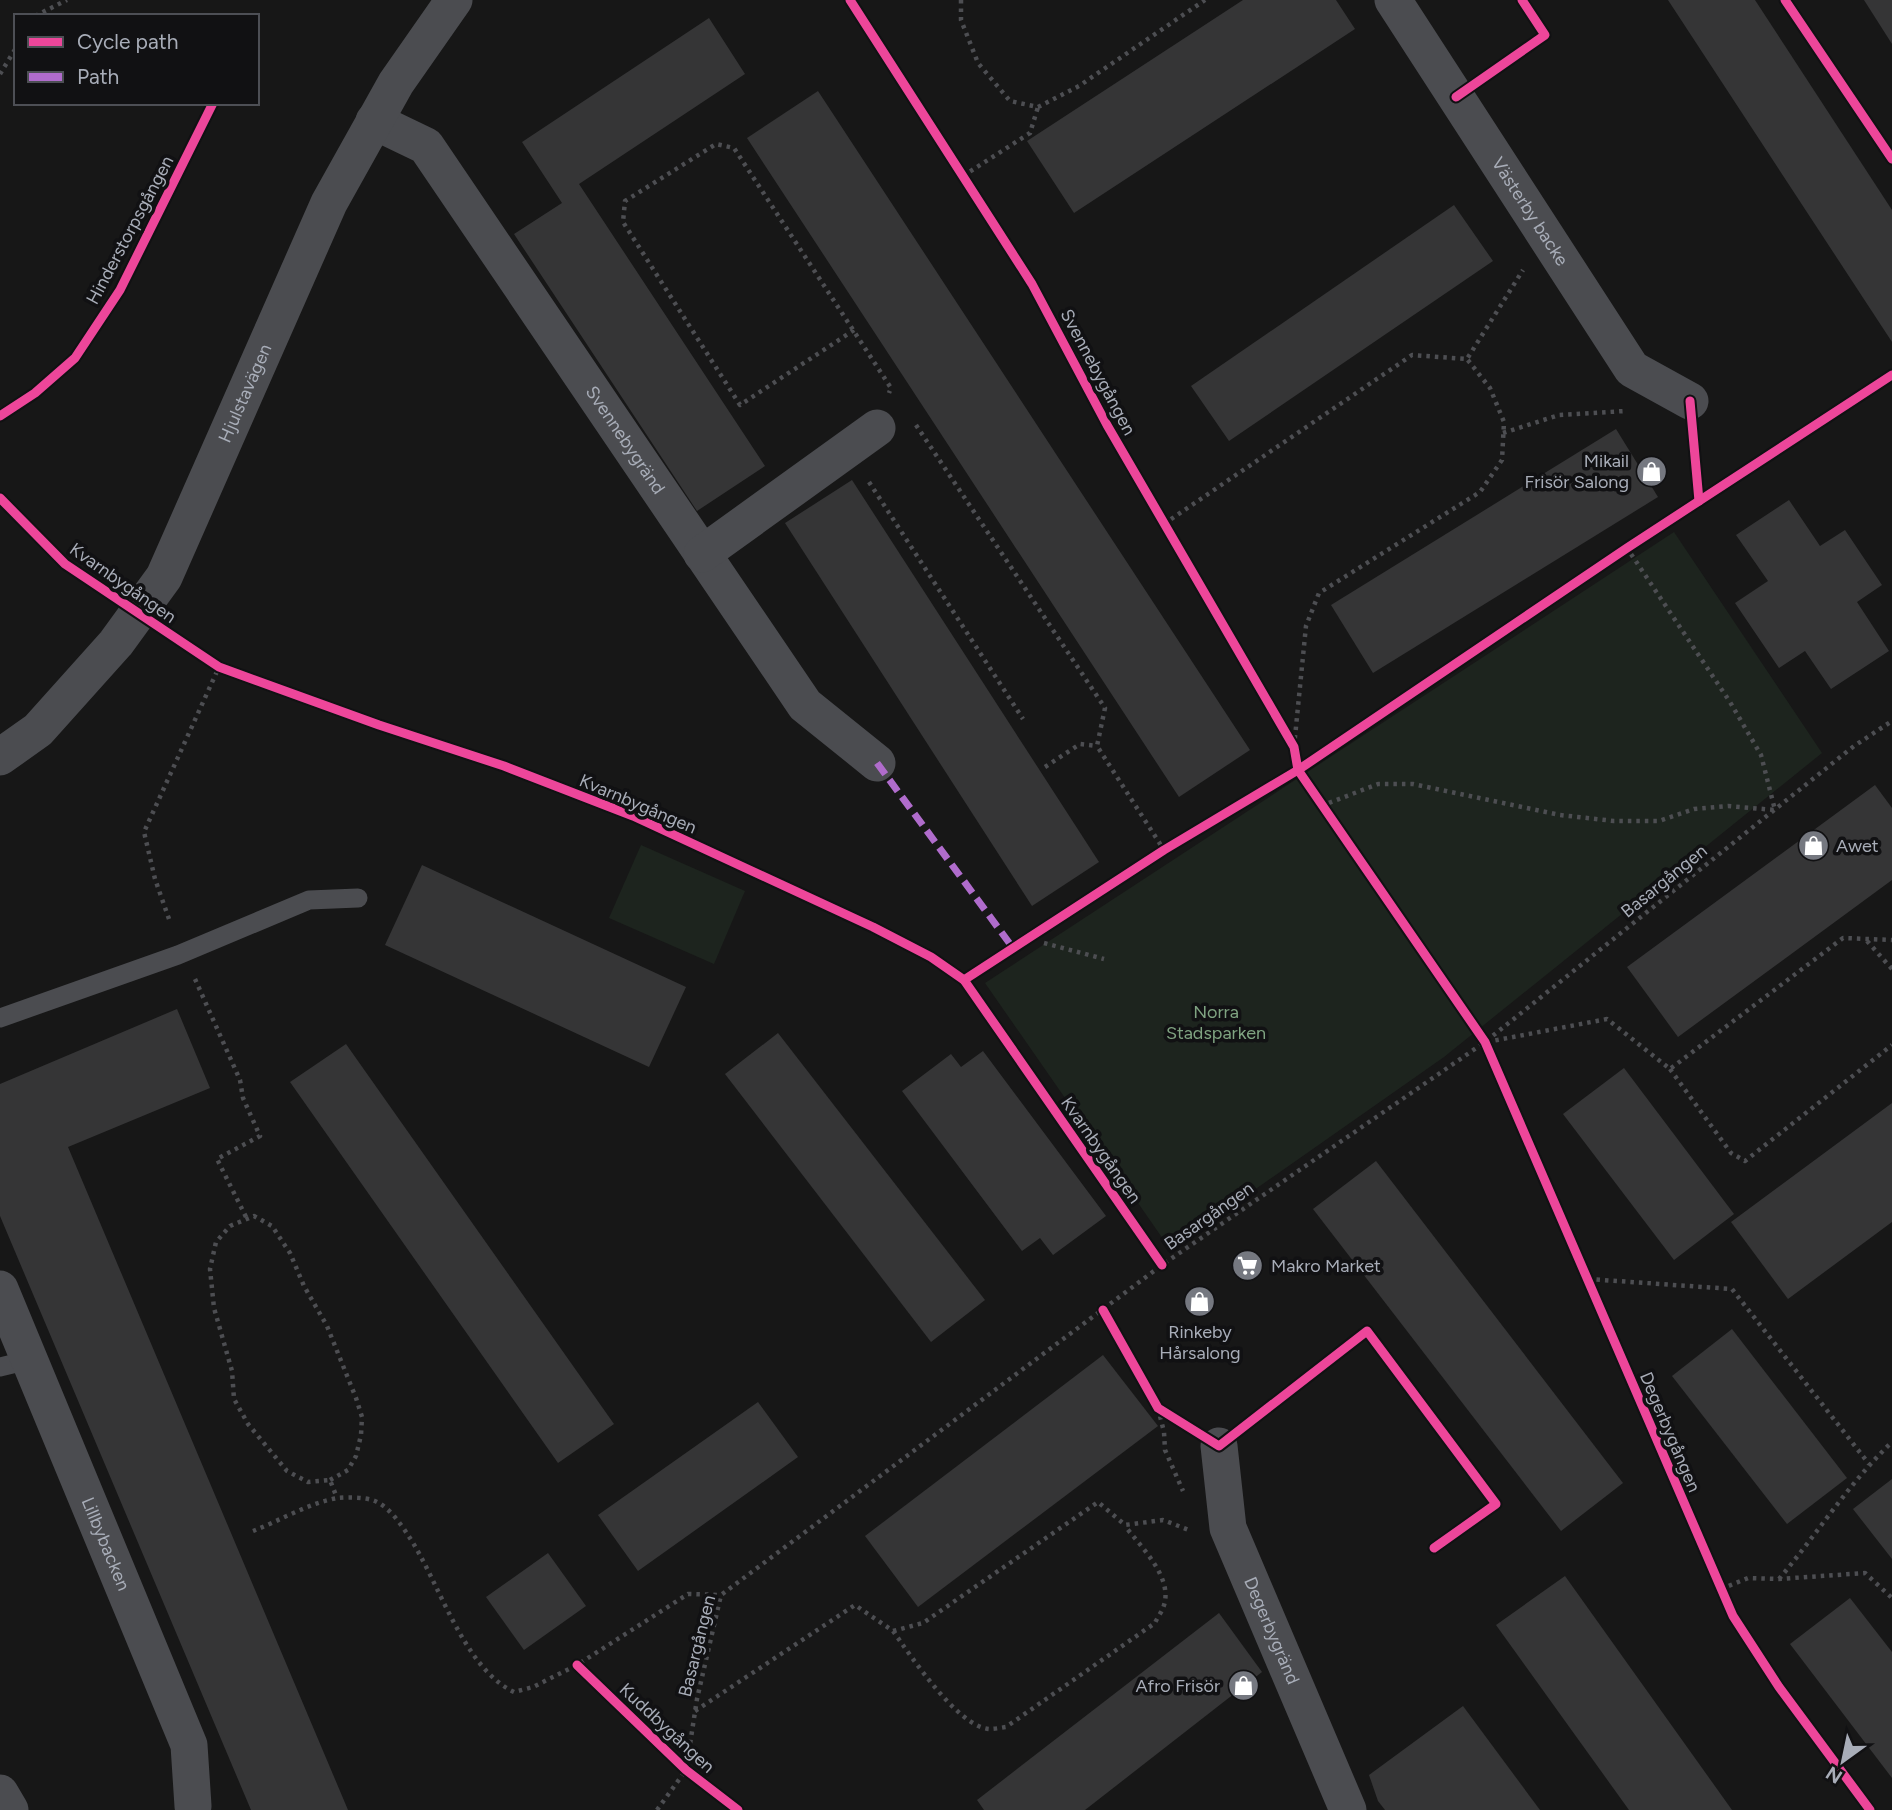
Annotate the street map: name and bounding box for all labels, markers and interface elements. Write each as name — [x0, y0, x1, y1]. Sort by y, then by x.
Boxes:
legend — [14, 14, 259, 105]
text: Cycle path — [77, 29, 178, 54]
text: Path — [77, 64, 119, 89]
street label: Hinderstorpsgången — [82, 152, 178, 308]
street label: Västerby backe — [1487, 153, 1573, 270]
street label: Svennebygången — [1055, 305, 1141, 439]
street label: Hjulstavägen — [214, 340, 276, 446]
street label: Svennebygränd — [581, 382, 670, 498]
place label: Mikail Frisör Salong — [1525, 450, 1629, 493]
shop icon: Mikail Frisör Salong — [1635, 454, 1669, 488]
street label: Kvarnbygången — [65, 538, 181, 628]
street label: Kvarnbygången — [576, 769, 700, 839]
shop icon: Awet — [1796, 829, 1830, 863]
place label: Awet — [1836, 835, 1879, 857]
street label: Basargången — [1617, 840, 1711, 922]
park label: Norra Stadsparken — [1166, 1001, 1266, 1044]
street label: Kvarnbygången — [1056, 1092, 1146, 1208]
street label: Basargången — [1160, 1177, 1258, 1255]
supermarket icon: Makro Market — [1231, 1249, 1265, 1283]
place label: Makro Market — [1271, 1255, 1381, 1277]
shop icon: Rinkeby Hårsalong — [1183, 1285, 1217, 1319]
place label: Rinkeby Hårsalong — [1159, 1321, 1241, 1364]
street label: Degerbygången — [1635, 1369, 1705, 1495]
street label: Lillbybacken — [77, 1494, 135, 1594]
street label: Degerbygränd — [1239, 1574, 1304, 1688]
street label: Basargången — [674, 1593, 720, 1699]
shop icon: Afro Frisör — [1226, 1669, 1260, 1703]
place label: Afro Frisör — [1135, 1675, 1220, 1697]
street label: Kuddbygången — [615, 1678, 719, 1778]
north arrow — [1808, 1726, 1878, 1796]
text: N — [1822, 1761, 1846, 1788]

